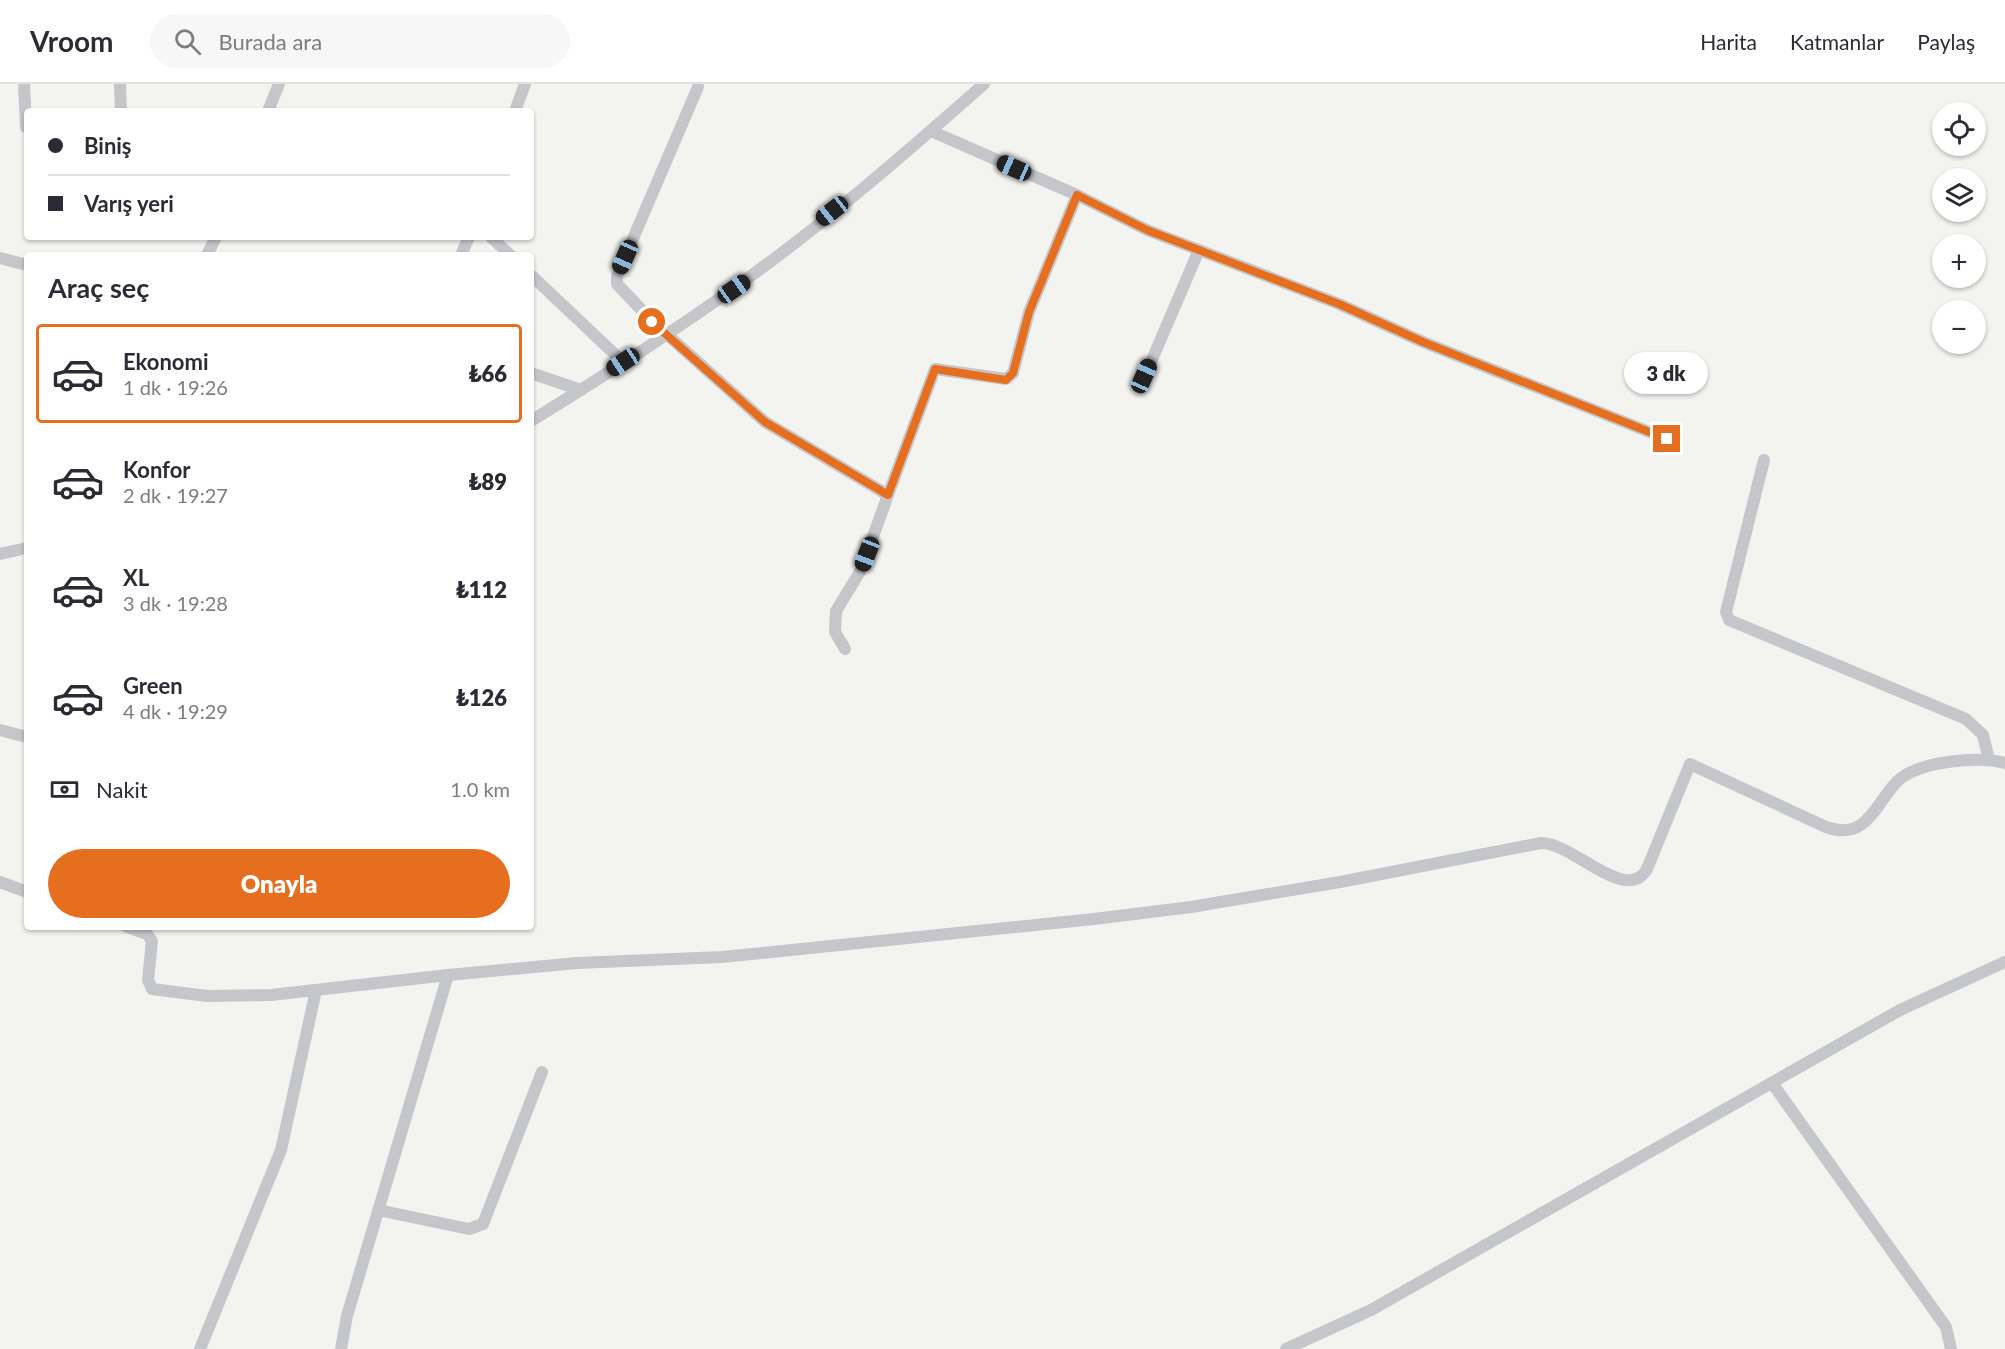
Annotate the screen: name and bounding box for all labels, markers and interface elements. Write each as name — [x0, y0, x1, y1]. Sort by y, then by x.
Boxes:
search box — [150, 14, 570, 68]
text: Vroom — [30, 24, 114, 58]
icon: search — [171, 25, 204, 58]
text: Burada ara — [219, 28, 322, 55]
text: Harita — [1700, 29, 1757, 54]
text: Katmanlar — [1790, 29, 1884, 54]
text: Paylaş — [1917, 29, 1975, 54]
map controls — [1932, 102, 1986, 354]
button: locate — [1932, 102, 1986, 156]
text: Biniş — [84, 132, 132, 159]
car — [994, 152, 1034, 184]
button: layers — [1932, 168, 1986, 222]
text: Varış yeri — [84, 190, 174, 217]
car — [812, 193, 852, 229]
button: + — [1932, 234, 1986, 288]
car — [609, 237, 641, 277]
text: Araç seç — [48, 271, 149, 304]
car — [714, 271, 754, 307]
button: − — [1932, 300, 1986, 354]
route start — [638, 308, 665, 335]
car — [603, 345, 643, 379]
icon: car — [51, 347, 105, 401]
text: Ekonomi — [123, 348, 209, 375]
callout: 3 dk — [1625, 352, 1709, 394]
car — [1128, 356, 1160, 396]
text: ₺66 — [469, 360, 507, 387]
text: 3 dk — [1647, 361, 1685, 385]
text: 1 dk · 19:26 — [123, 375, 228, 399]
route end — [1653, 425, 1680, 452]
icon: car — [51, 455, 105, 509]
text: Konfor — [123, 456, 191, 483]
text: ₺89 — [469, 468, 507, 495]
text: 2 dk · 19:27 — [123, 483, 228, 507]
car — [852, 534, 882, 574]
icon: car — [51, 563, 105, 617]
text: XL — [123, 564, 149, 591]
text: ₺112 — [456, 576, 507, 603]
text: 3 dk · 19:28 — [123, 591, 228, 615]
icon: car — [51, 671, 105, 725]
text: Green — [123, 672, 183, 699]
text: ₺126 — [456, 684, 507, 711]
text: 4 dk · 19:29 — [123, 699, 228, 723]
icon: cash — [48, 773, 81, 806]
text: Nakit — [96, 776, 148, 803]
text: 1.0 km — [450, 777, 510, 801]
button: Onayla — [48, 849, 510, 918]

